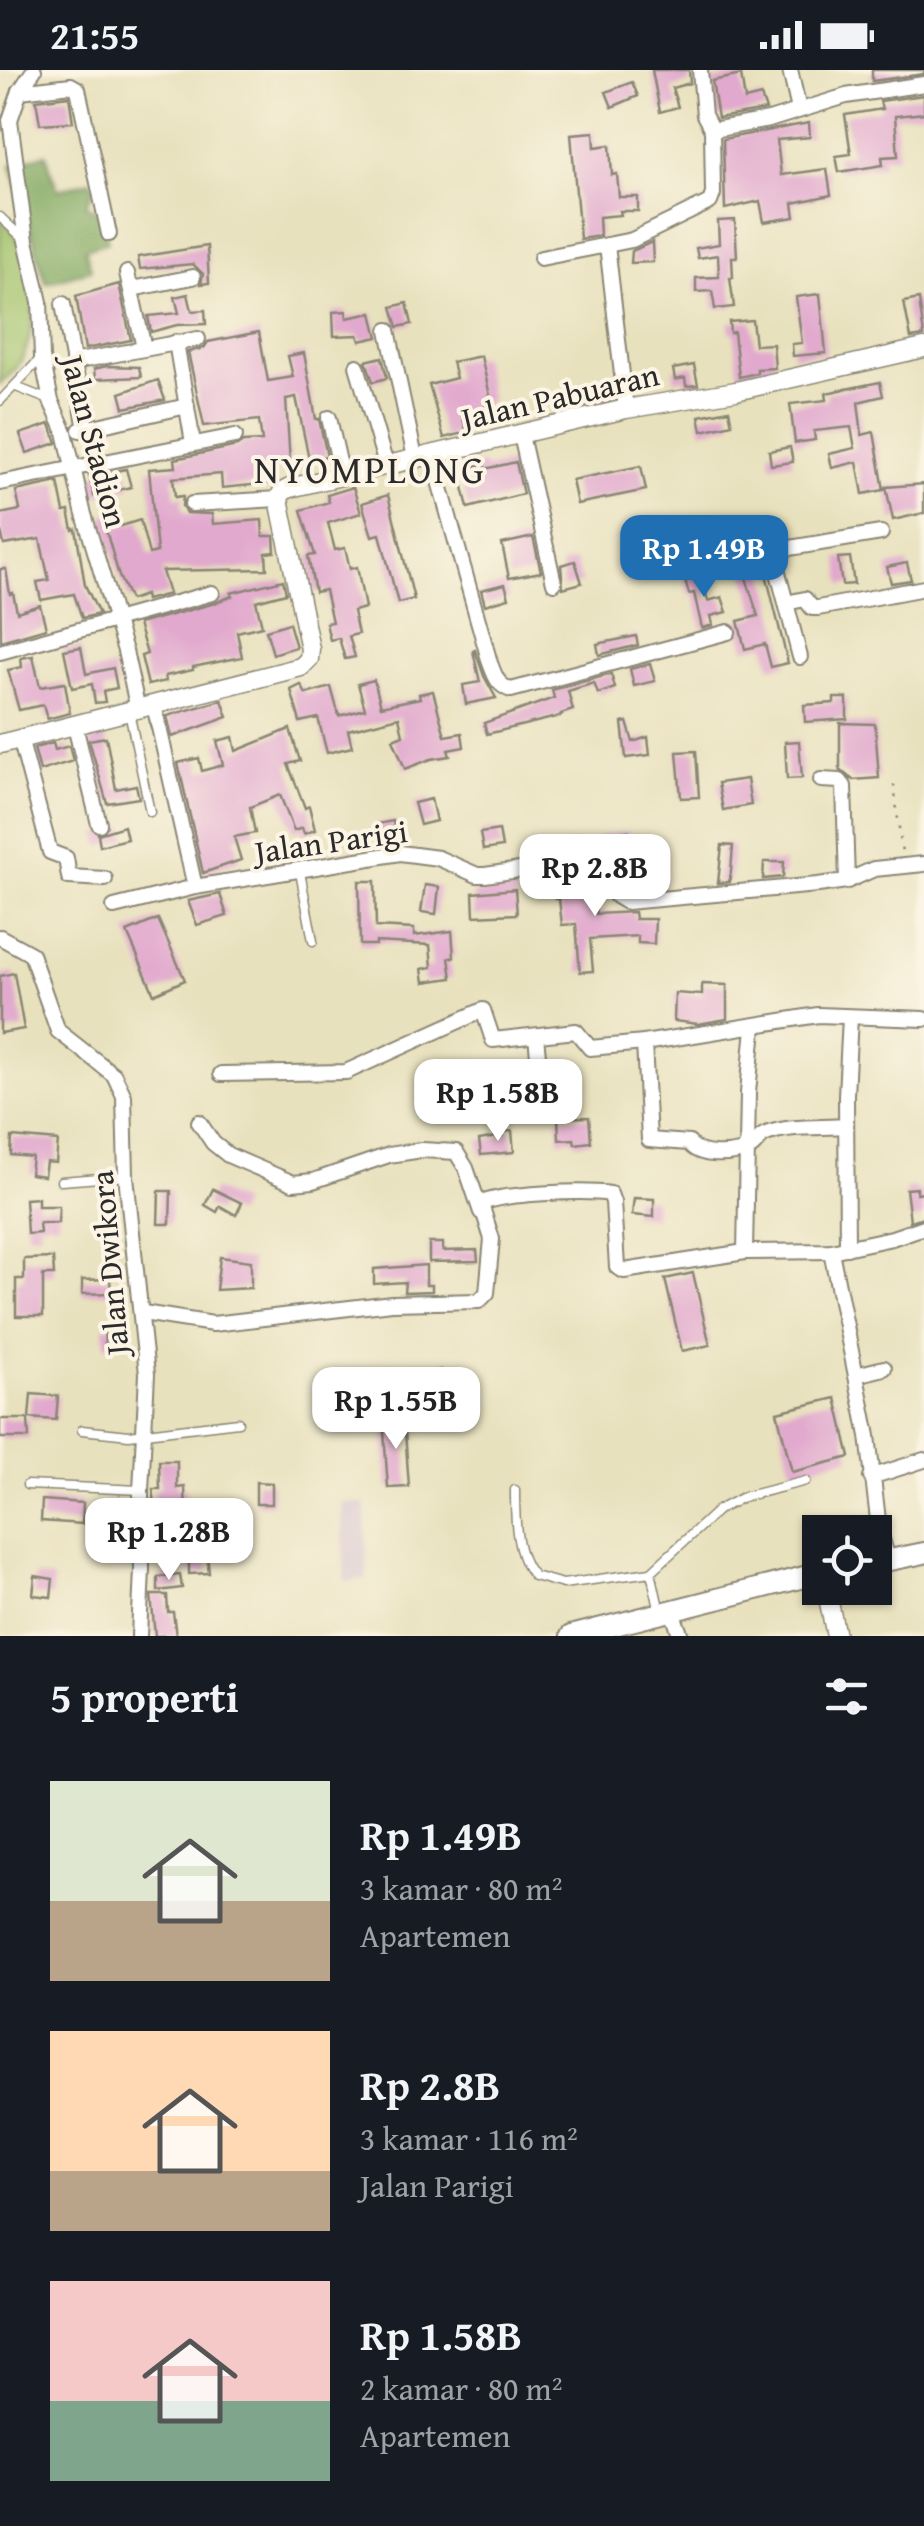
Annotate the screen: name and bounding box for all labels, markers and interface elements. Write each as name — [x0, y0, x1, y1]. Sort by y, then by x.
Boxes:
text: 21:55 — [50, 7, 140, 63]
street label: Jalan Stadion — [48, 346, 141, 532]
street label: Jalan Pabuaran — [453, 350, 664, 442]
district label: NYOMPLONG — [254, 441, 486, 497]
pin: Rp 1.49B — [601, 515, 807, 600]
text: Rp 1.49B — [642, 524, 766, 571]
street label: Jalan Parigi — [248, 807, 410, 876]
pin: Rp 2.8B — [503, 834, 687, 919]
text: Rp 2.8B — [541, 843, 649, 890]
pin: Rp 1.58B — [395, 1059, 601, 1144]
text: Rp 1.58B — [436, 1068, 560, 1115]
street label: Jalan Dwikora — [78, 1169, 141, 1361]
pin: Rp 1.55B — [293, 1367, 499, 1452]
text: Rp 1.55B — [334, 1376, 458, 1423]
pin: Rp 1.28B — [66, 1498, 272, 1583]
text: Rp 1.28B — [107, 1507, 231, 1554]
map controls — [802, 1515, 892, 1605]
button: locate — [802, 1515, 892, 1605]
text: 5 properti — [50, 1666, 239, 1727]
icon: filters — [819, 1669, 874, 1724]
text: Rp 1.49B — [360, 1804, 522, 1865]
icon: home — [130, 1821, 250, 1941]
text: 3 kamar · 80 m² — [360, 1865, 562, 1912]
text: Apartemen — [360, 1912, 510, 1959]
text: Rp 2.8B — [360, 2054, 501, 2115]
icon: home — [130, 2071, 250, 2191]
text: 3 kamar · 116 m² — [360, 2115, 578, 2162]
text: Jalan Parigi — [360, 2162, 514, 2209]
text: Rp 1.58B — [360, 2304, 522, 2365]
icon: home — [130, 2321, 250, 2441]
text: 2 kamar · 80 m² — [360, 2365, 562, 2412]
text: Apartemen — [360, 2412, 510, 2459]

